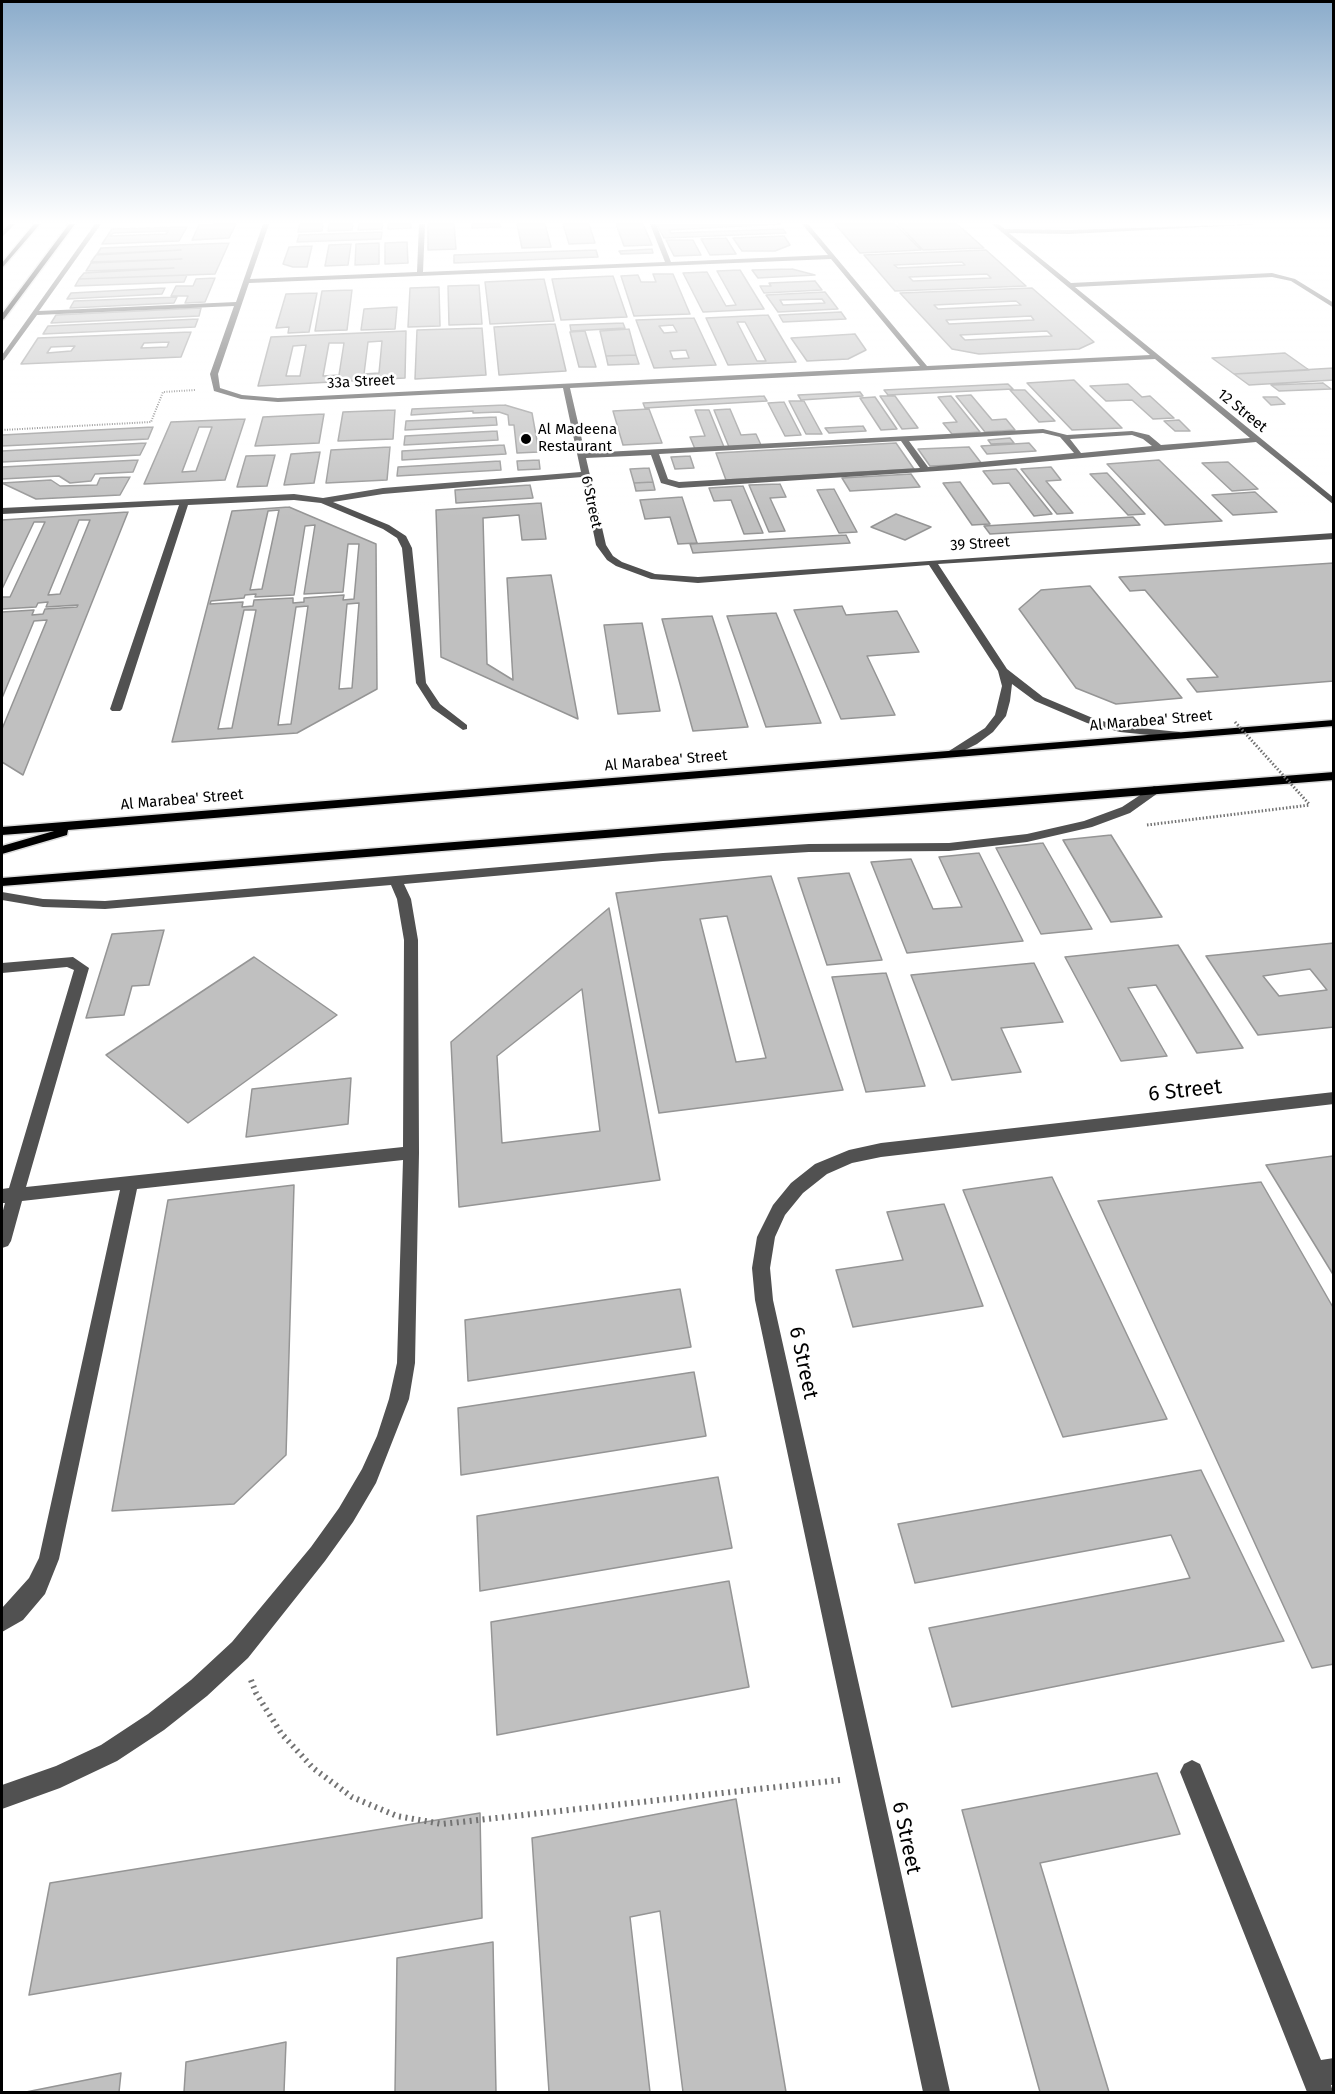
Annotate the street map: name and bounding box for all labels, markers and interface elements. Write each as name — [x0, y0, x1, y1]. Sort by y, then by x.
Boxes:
street label: 33a Street — [327, 371, 395, 393]
street label: 12 Street — [1214, 386, 1270, 436]
place label: Al Madeena Restaurant — [538, 421, 617, 456]
marker: Al Madeena Restaurant — [519, 432, 533, 446]
street label: 6 Street — [577, 474, 605, 530]
street label: 39 Street — [950, 533, 1010, 555]
street label: Al Marabea' Street — [1089, 707, 1213, 735]
street label: Al Marabea' Street — [604, 747, 728, 775]
street label: Al Marabea' Street — [120, 786, 244, 814]
street label: 6 Street — [1147, 1075, 1223, 1107]
street label: 6 Street — [783, 1324, 823, 1402]
street label: 6 Street — [886, 1799, 926, 1877]

